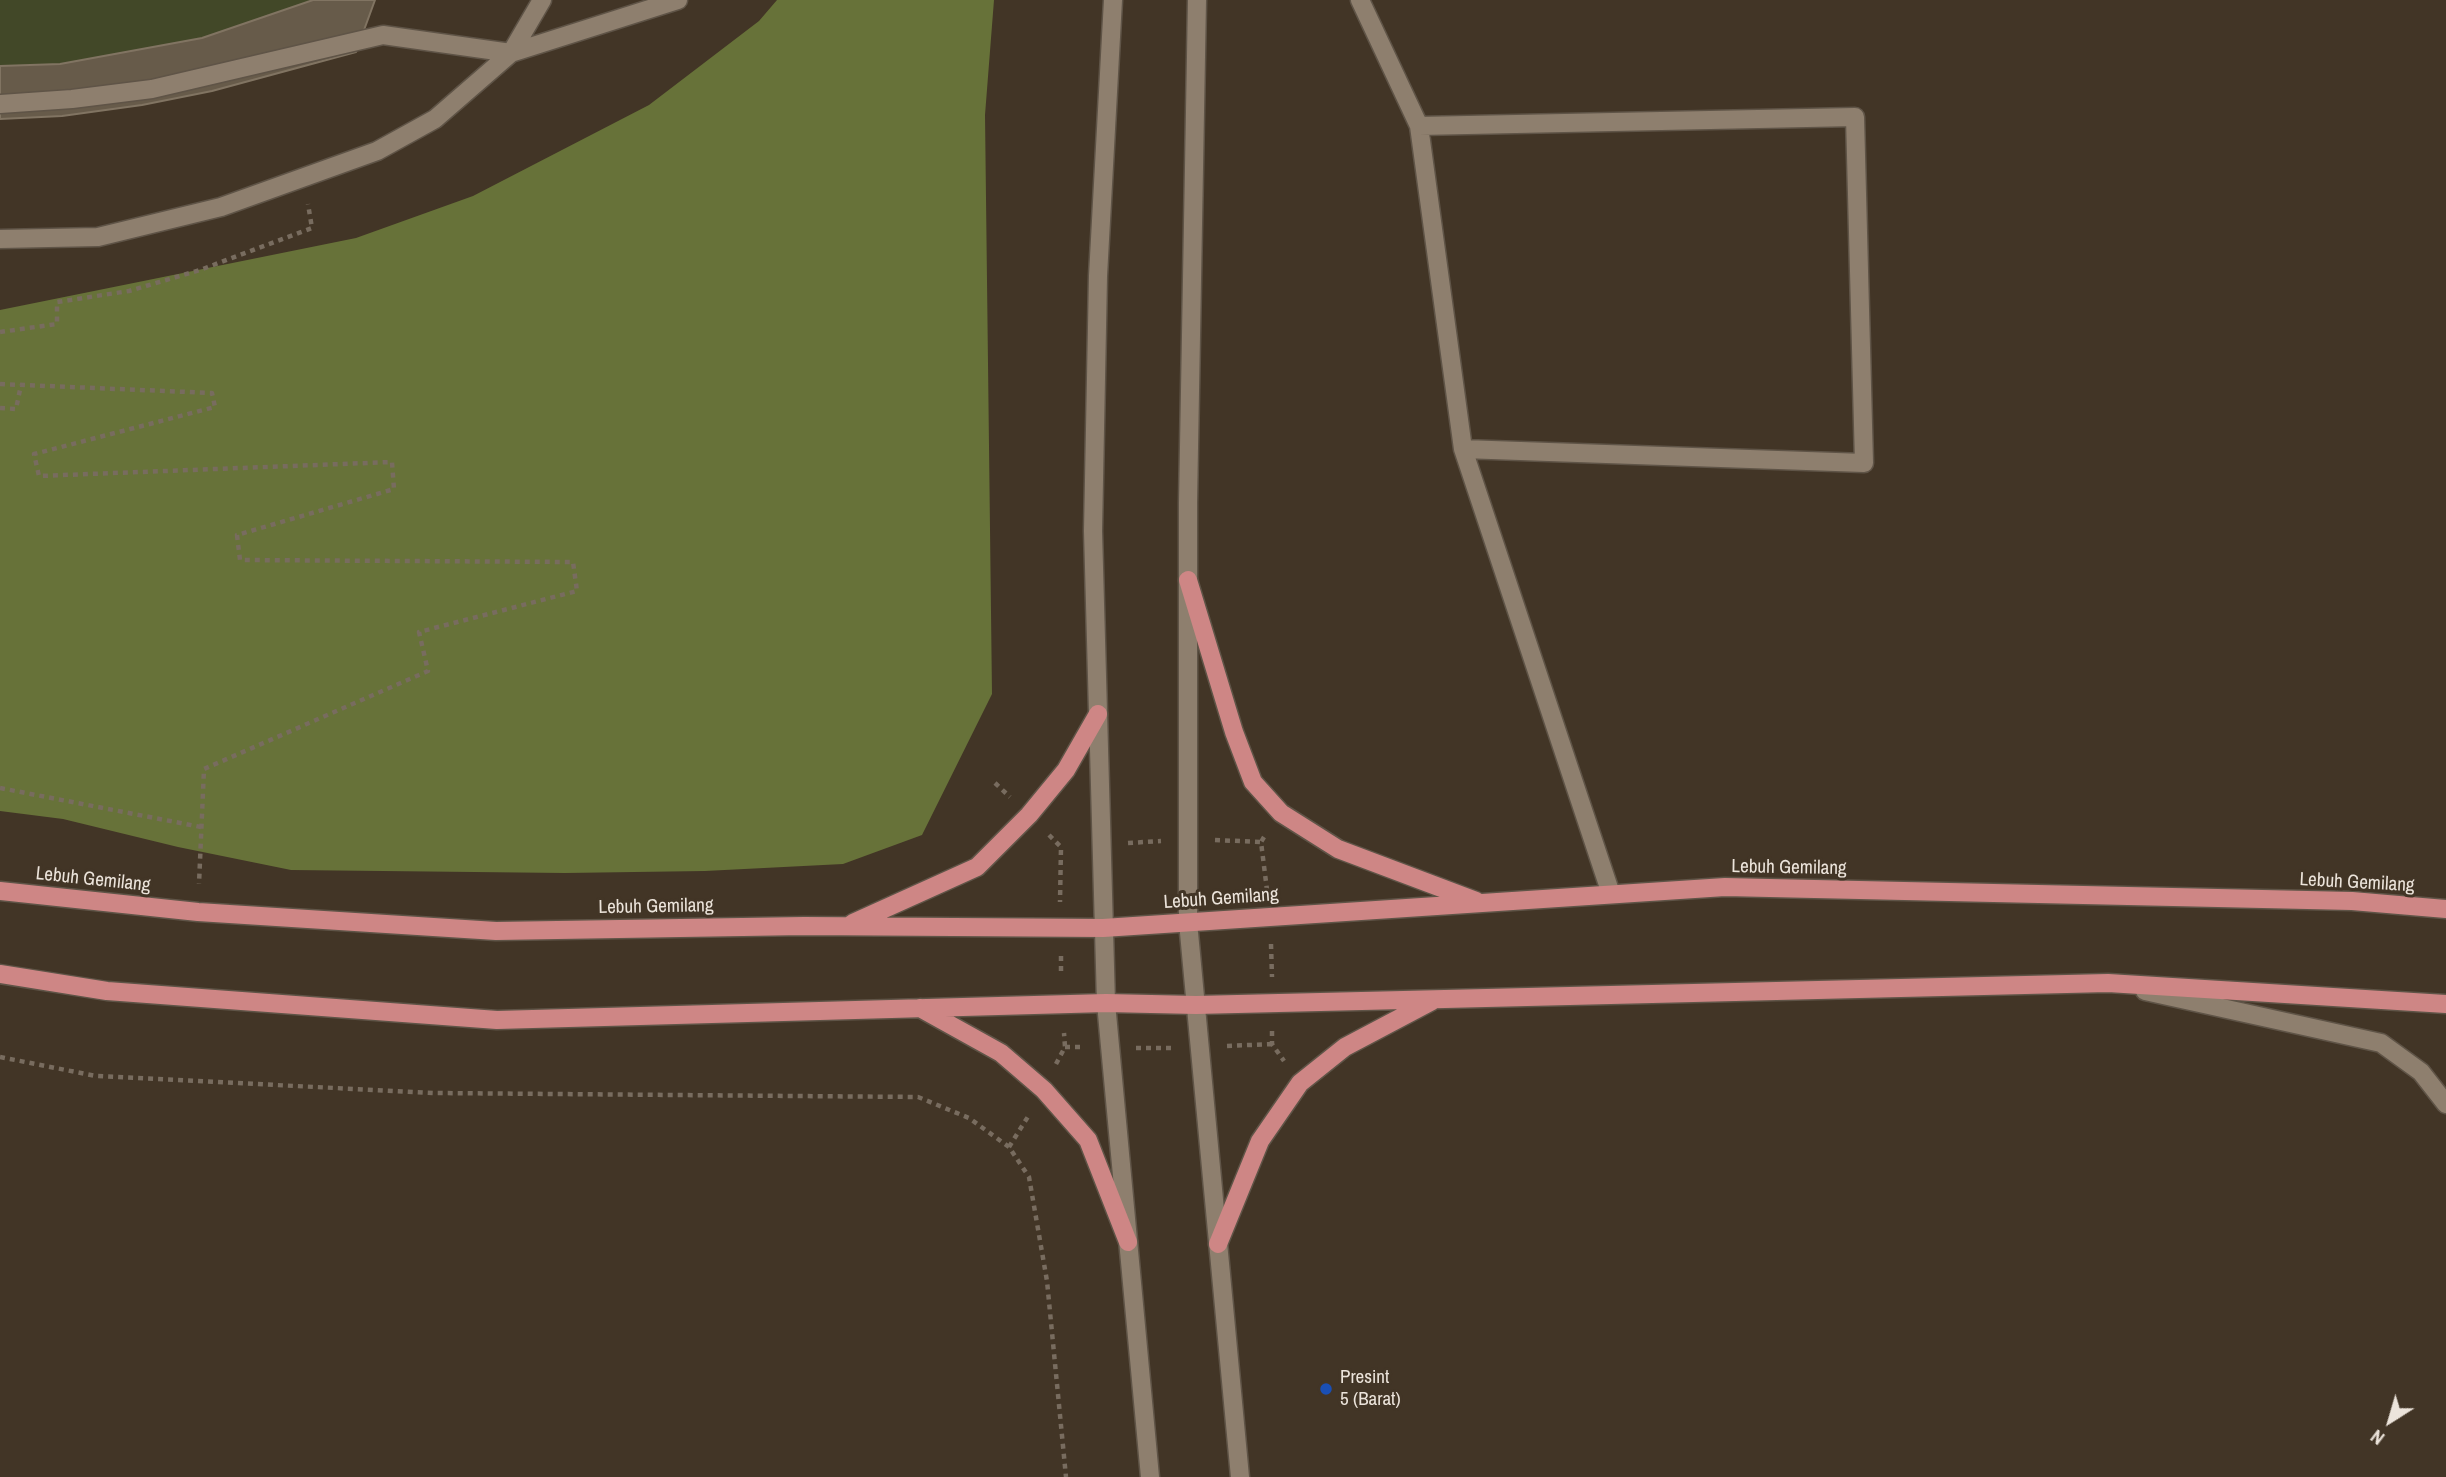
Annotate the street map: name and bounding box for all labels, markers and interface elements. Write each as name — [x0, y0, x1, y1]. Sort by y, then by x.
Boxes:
street label: Lebuh Gemilang — [1731, 856, 1847, 880]
street label: Lebuh Gemilang — [35, 863, 151, 897]
street label: Lebuh Gemilang — [2299, 869, 2415, 897]
street label: Lebuh Gemilang — [1163, 884, 1279, 914]
street label: Lebuh Gemilang — [598, 895, 714, 919]
place label: Presint 5 (Barat) — [1340, 1367, 1401, 1411]
marker: Presint 5 (Barat) — [1318, 1381, 1334, 1397]
north arrow — [2355, 1386, 2425, 1456]
text: N — [2365, 1424, 2390, 1452]

